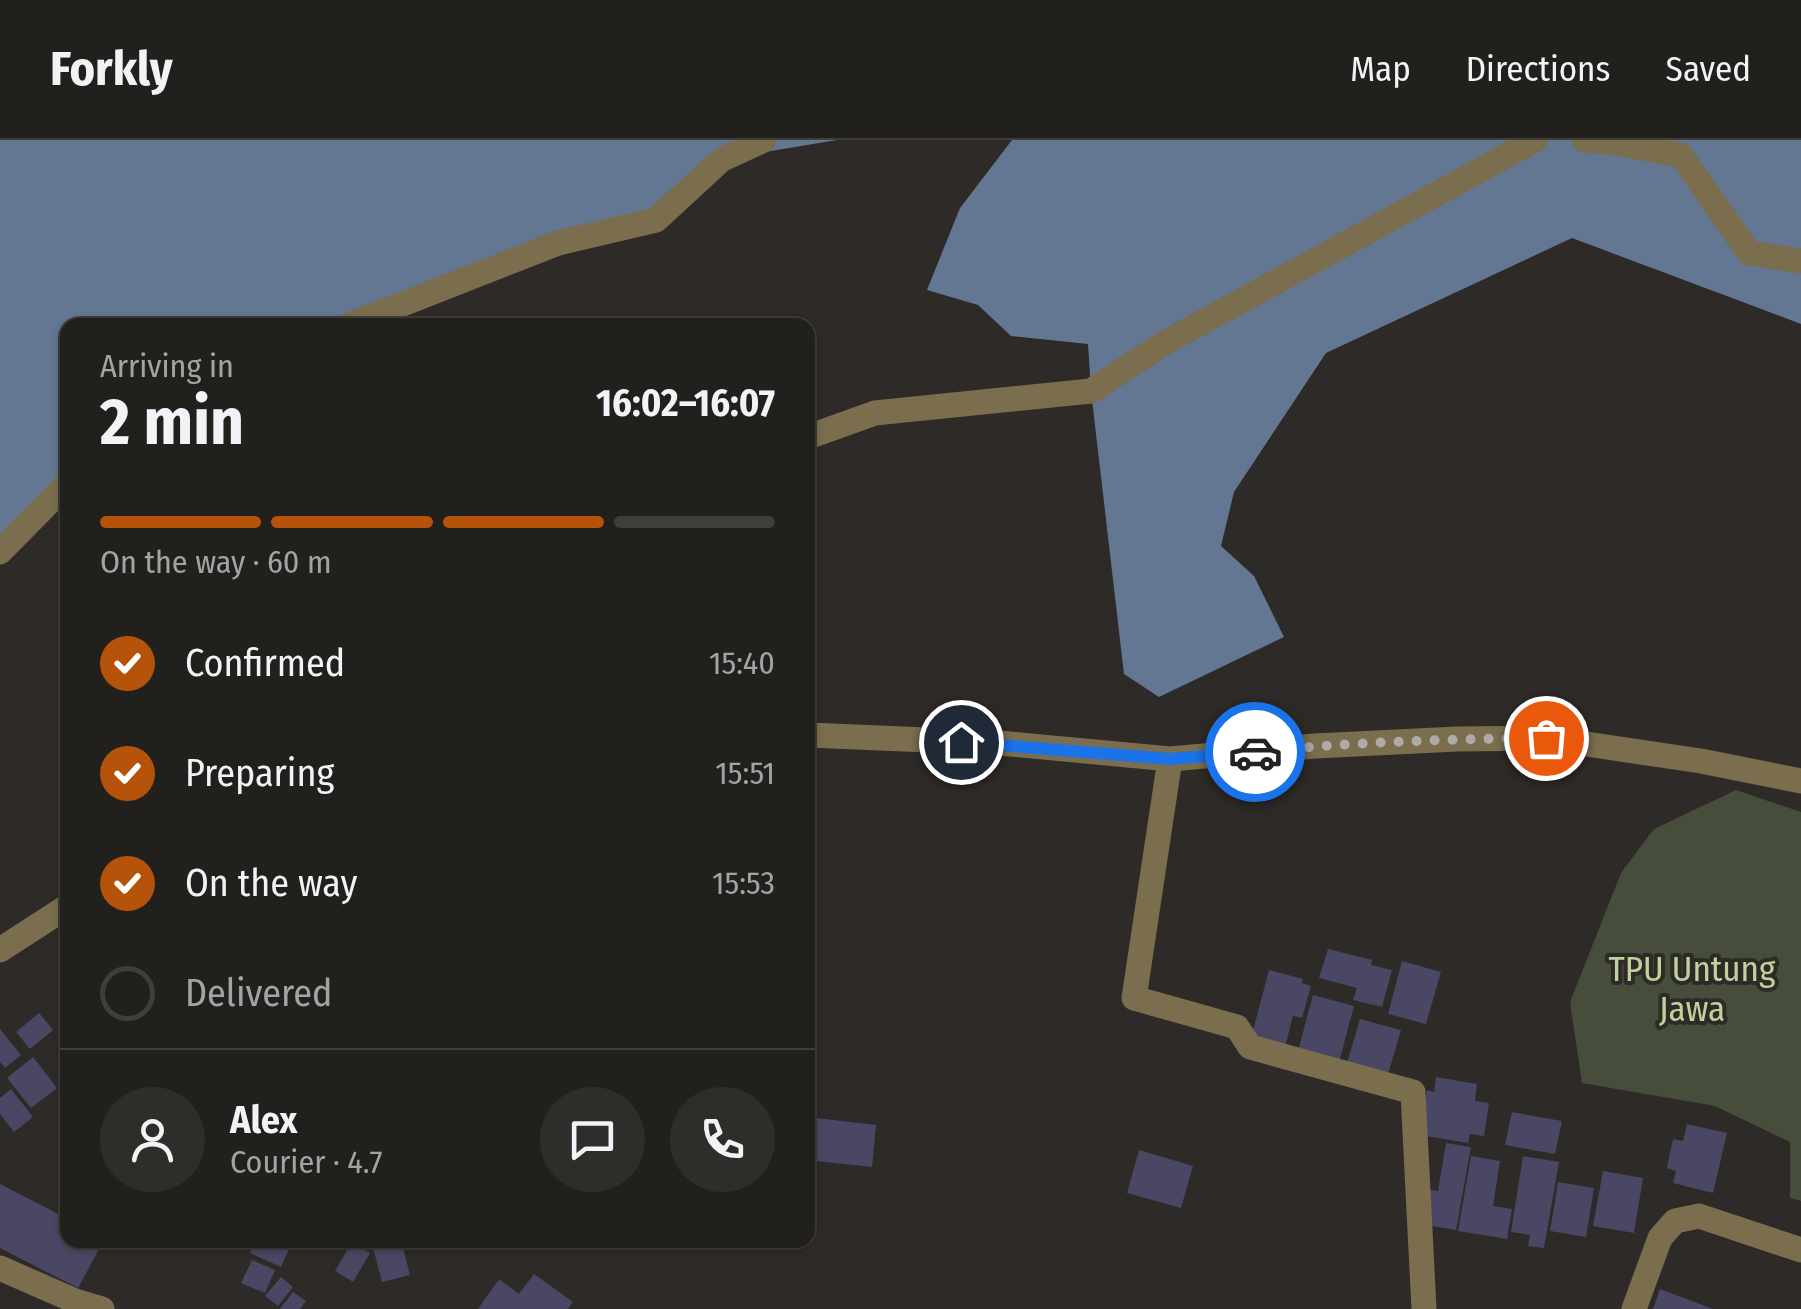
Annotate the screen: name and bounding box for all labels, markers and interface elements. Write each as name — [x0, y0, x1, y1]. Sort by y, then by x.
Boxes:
text: Forkly — [50, 40, 173, 98]
text: Map — [1350, 48, 1411, 90]
text: Directions — [1466, 48, 1611, 90]
text: Saved — [1666, 48, 1751, 90]
text: Arriving in — [100, 347, 234, 385]
text: 16:02–16:07 — [596, 380, 775, 426]
text: 2 min — [100, 383, 244, 461]
text: On the way · 60 m — [100, 543, 332, 581]
icon: check — [100, 636, 155, 691]
text: Confirmed — [185, 640, 345, 686]
text: 15:40 — [709, 644, 775, 682]
pin — [1504, 696, 1589, 781]
pin — [919, 700, 1004, 785]
courier — [1205, 702, 1305, 802]
icon: bag — [1519, 711, 1574, 766]
icon: home — [934, 715, 989, 770]
icon: car — [1228, 725, 1283, 780]
icon: check — [100, 746, 155, 801]
text: Preparing — [185, 750, 334, 796]
text: 15:51 — [715, 754, 775, 792]
icon: check — [100, 856, 155, 911]
text: On the way — [185, 860, 357, 906]
text: 15:53 — [712, 864, 775, 902]
park label: TPU Untung Jawa — [1609, 948, 1776, 1030]
text: Delivered — [185, 970, 332, 1016]
button: person — [100, 1087, 205, 1192]
button: chat — [540, 1087, 645, 1192]
button: phone — [670, 1087, 775, 1192]
text: Alex — [230, 1097, 297, 1143]
text: Courier · 4.7 — [230, 1143, 382, 1181]

